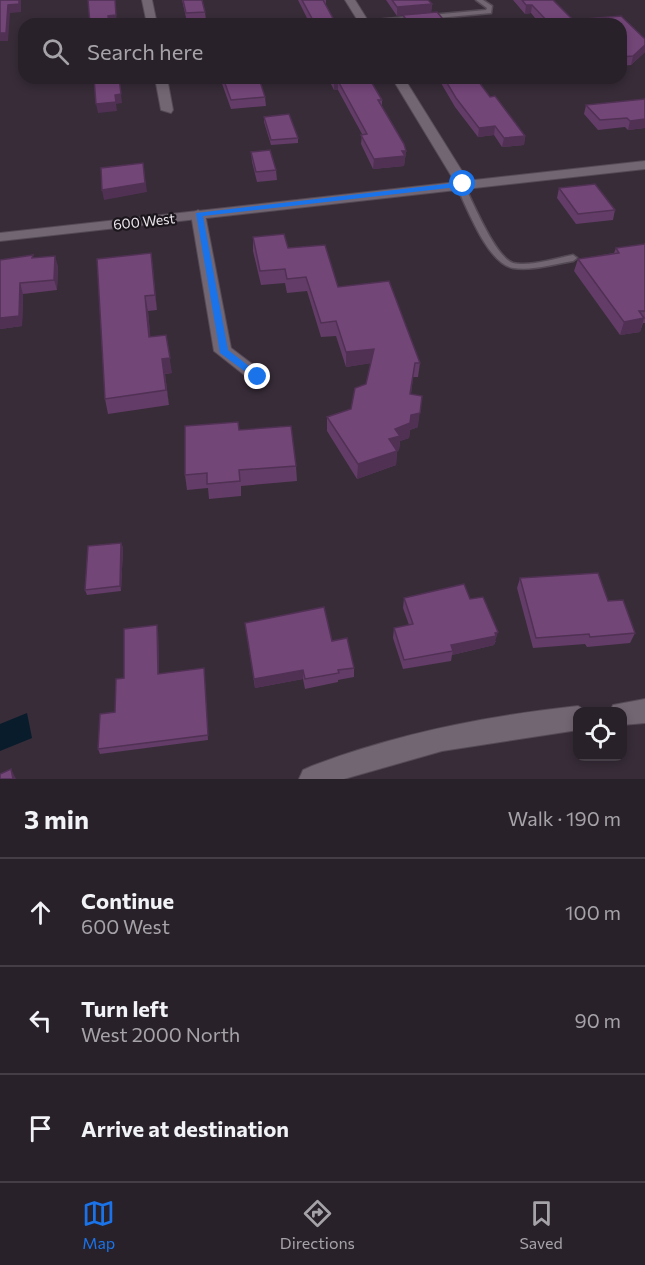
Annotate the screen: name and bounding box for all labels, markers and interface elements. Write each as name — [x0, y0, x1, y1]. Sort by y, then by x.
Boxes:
search box — [18, 18, 627, 84]
icon: search — [39, 35, 72, 68]
text: Search here — [87, 38, 203, 65]
route start — [449, 170, 475, 196]
street label: 600 West — [112, 209, 176, 233]
route end — [244, 363, 270, 389]
map controls — [573, 707, 627, 761]
button: locate — [573, 707, 627, 761]
text: 3 min — [24, 803, 89, 834]
text: Walk · 190 m — [508, 806, 621, 830]
text: Continue — [81, 887, 174, 914]
icon: ahead — [24, 896, 57, 929]
text: 100 m — [565, 900, 621, 924]
text: 600 West — [81, 914, 170, 938]
text: Turn left — [81, 995, 168, 1022]
icon: left — [24, 1004, 57, 1037]
text: 90 m — [575, 1008, 621, 1032]
text: West 2000 North — [81, 1022, 240, 1046]
icon: arrive — [24, 1112, 57, 1145]
text: Arrive at destination — [81, 1115, 289, 1142]
tab: Map — [82, 1197, 115, 1252]
tab: Directions — [280, 1197, 355, 1252]
tab: Saved — [519, 1197, 563, 1252]

